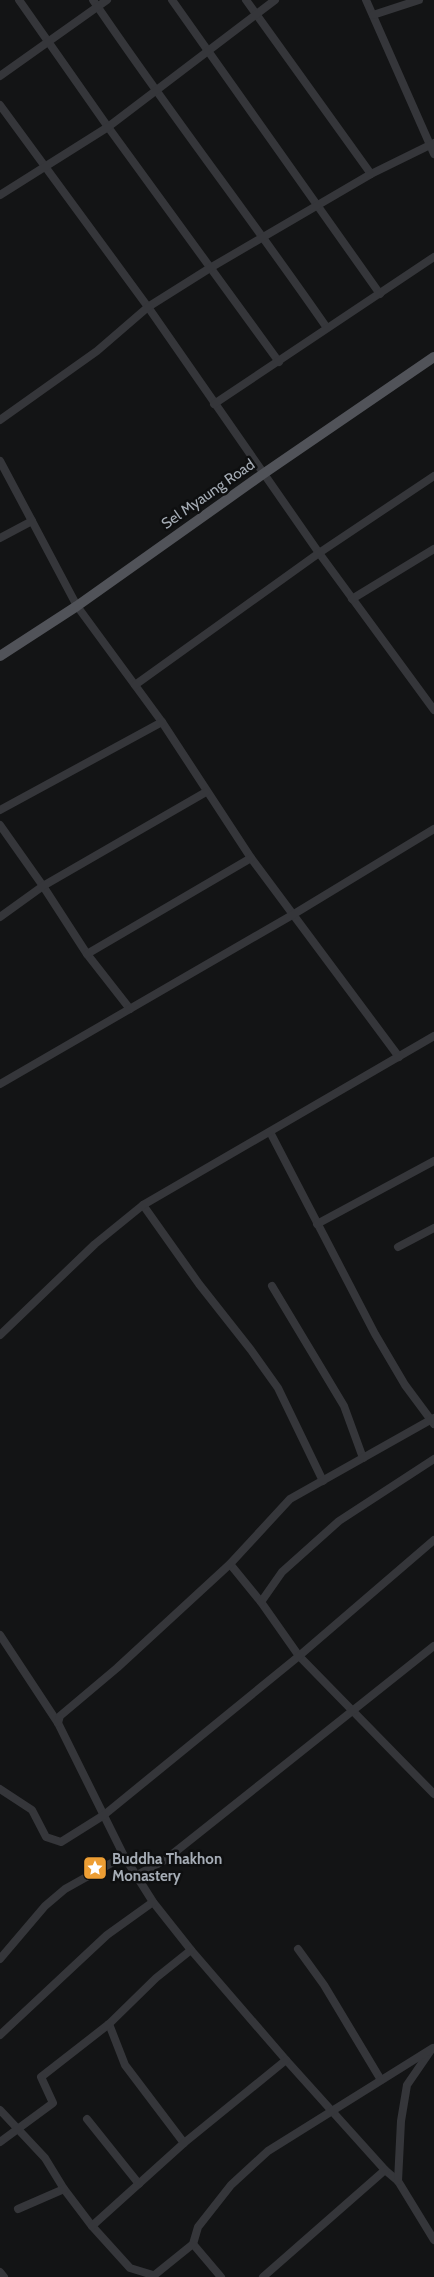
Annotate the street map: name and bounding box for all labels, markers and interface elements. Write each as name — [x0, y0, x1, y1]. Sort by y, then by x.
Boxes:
street label: Sel Myaung Road — [158, 455, 258, 533]
place label: Buddha Thakhon Monastery — [112, 1850, 222, 1885]
place icon: Buddha Thakhon Monastery — [82, 1855, 108, 1881]

